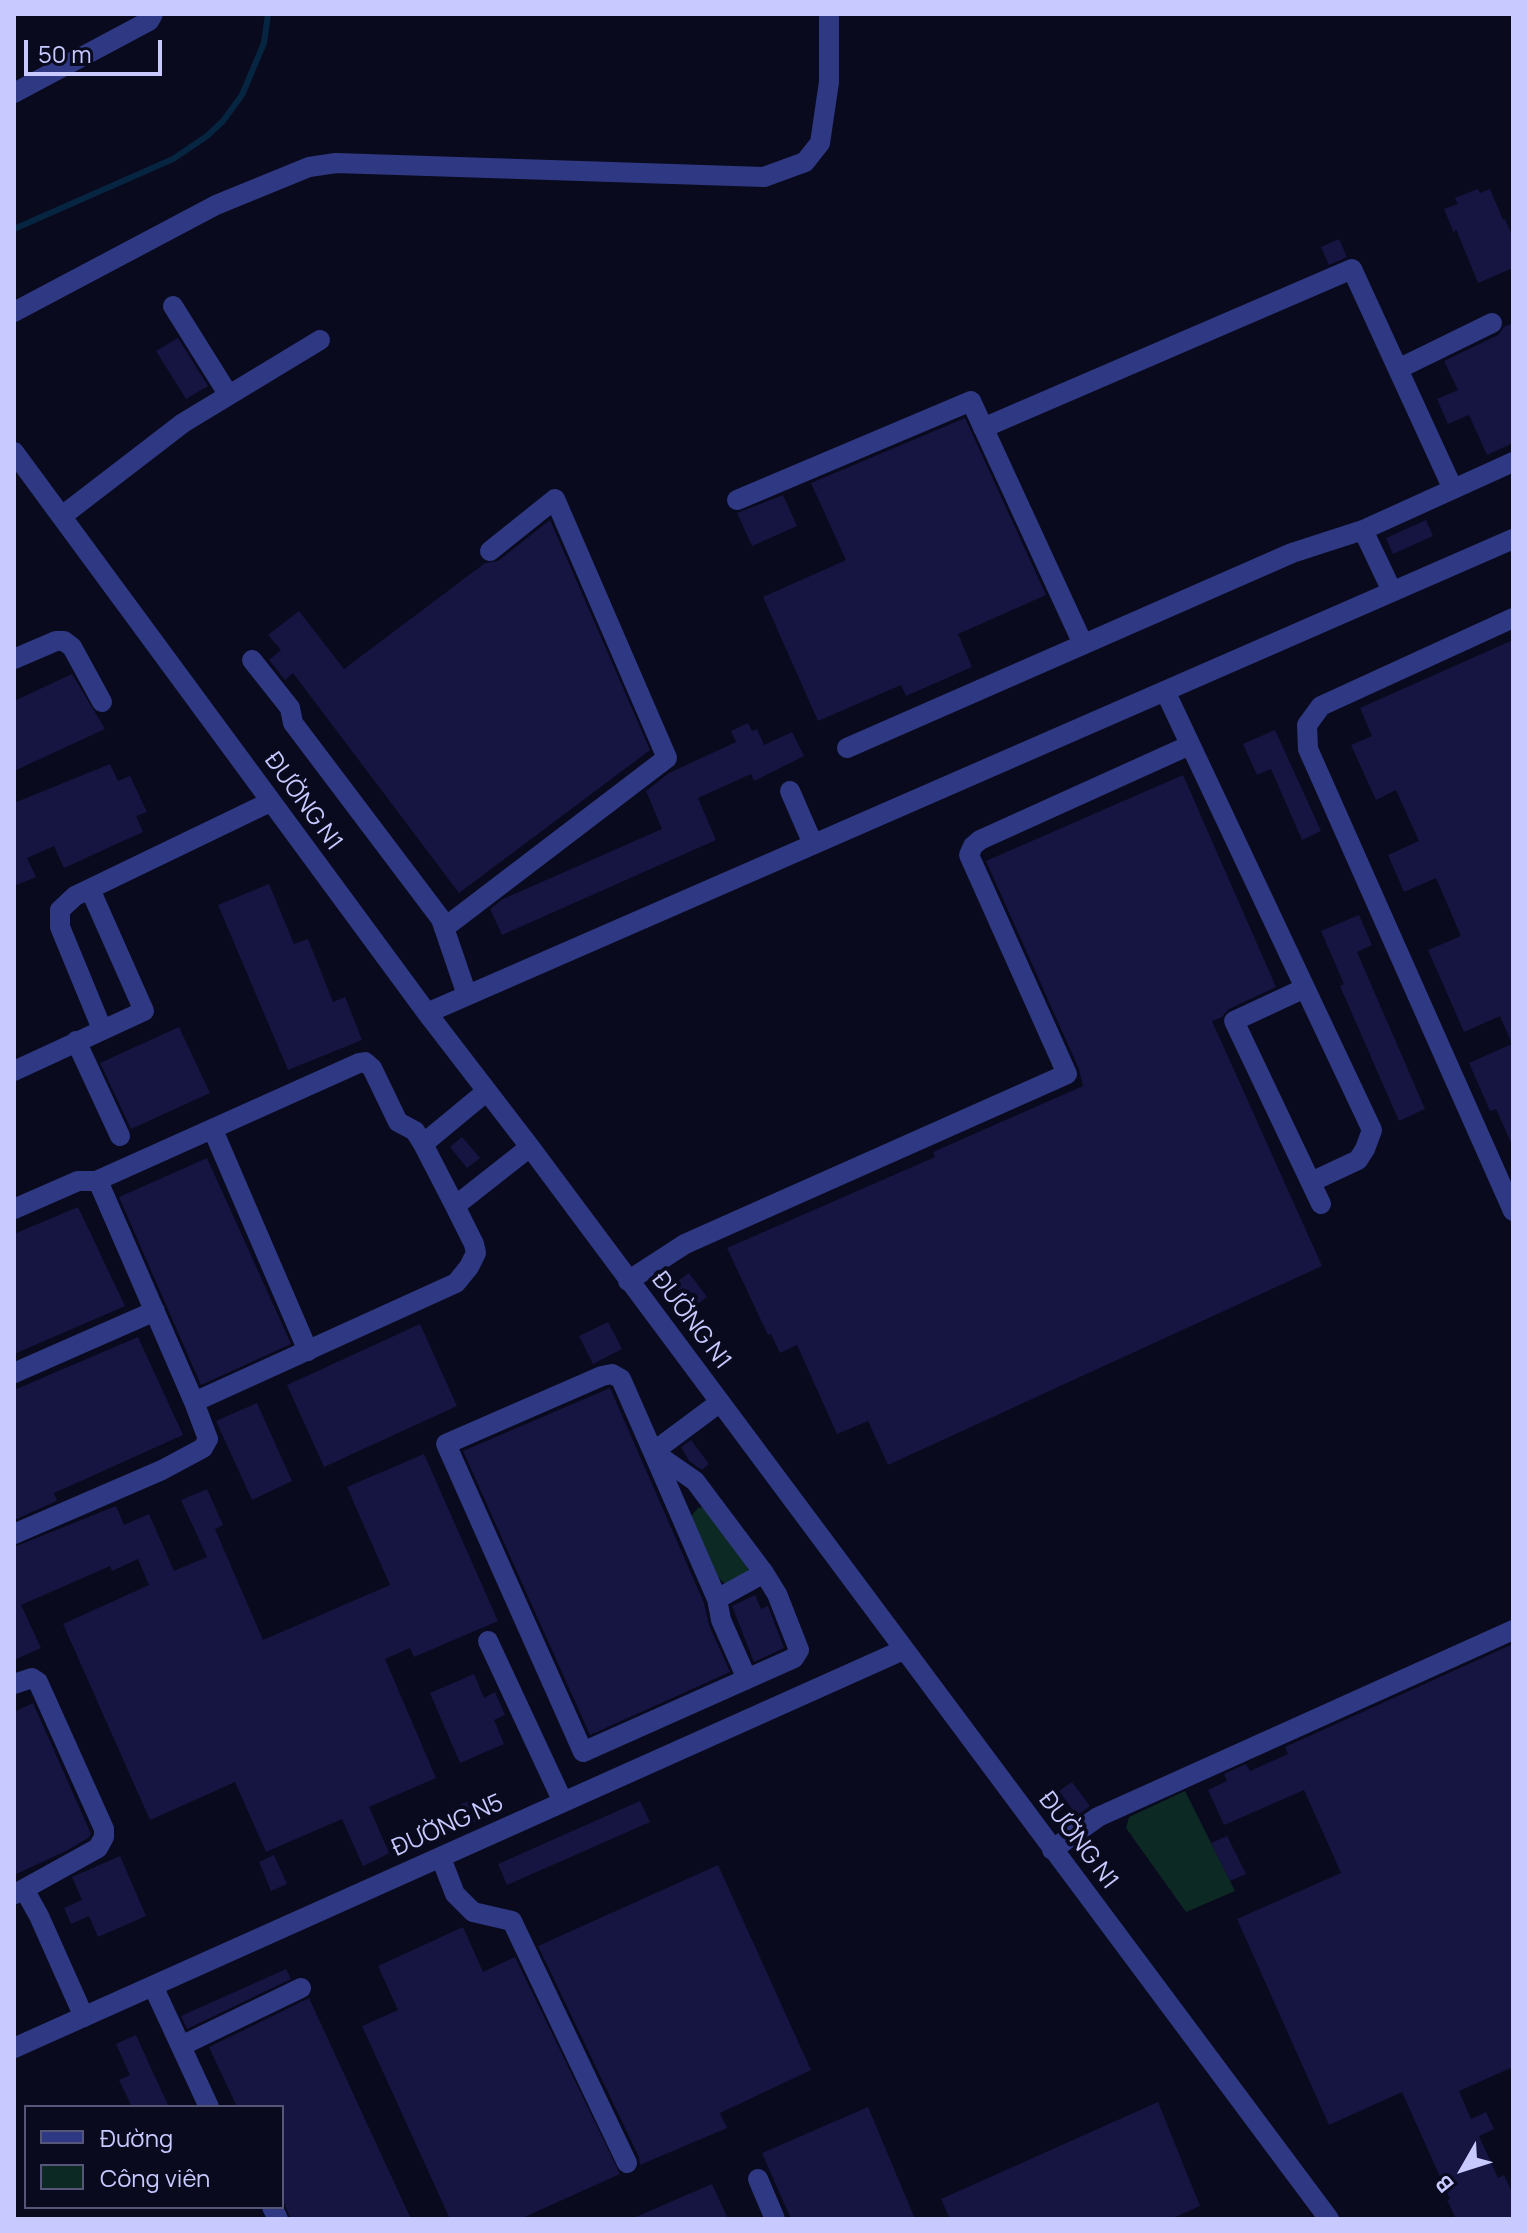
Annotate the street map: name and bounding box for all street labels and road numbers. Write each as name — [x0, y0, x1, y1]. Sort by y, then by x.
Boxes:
street label: ĐƯỜNG N1 — [258, 747, 348, 857]
street label: ĐƯỜNG N1 — [645, 1267, 737, 1375]
street label: ĐƯỜNG N1 — [1032, 1787, 1124, 1895]
street label: ĐƯỜNG N5 — [388, 1789, 508, 1863]

